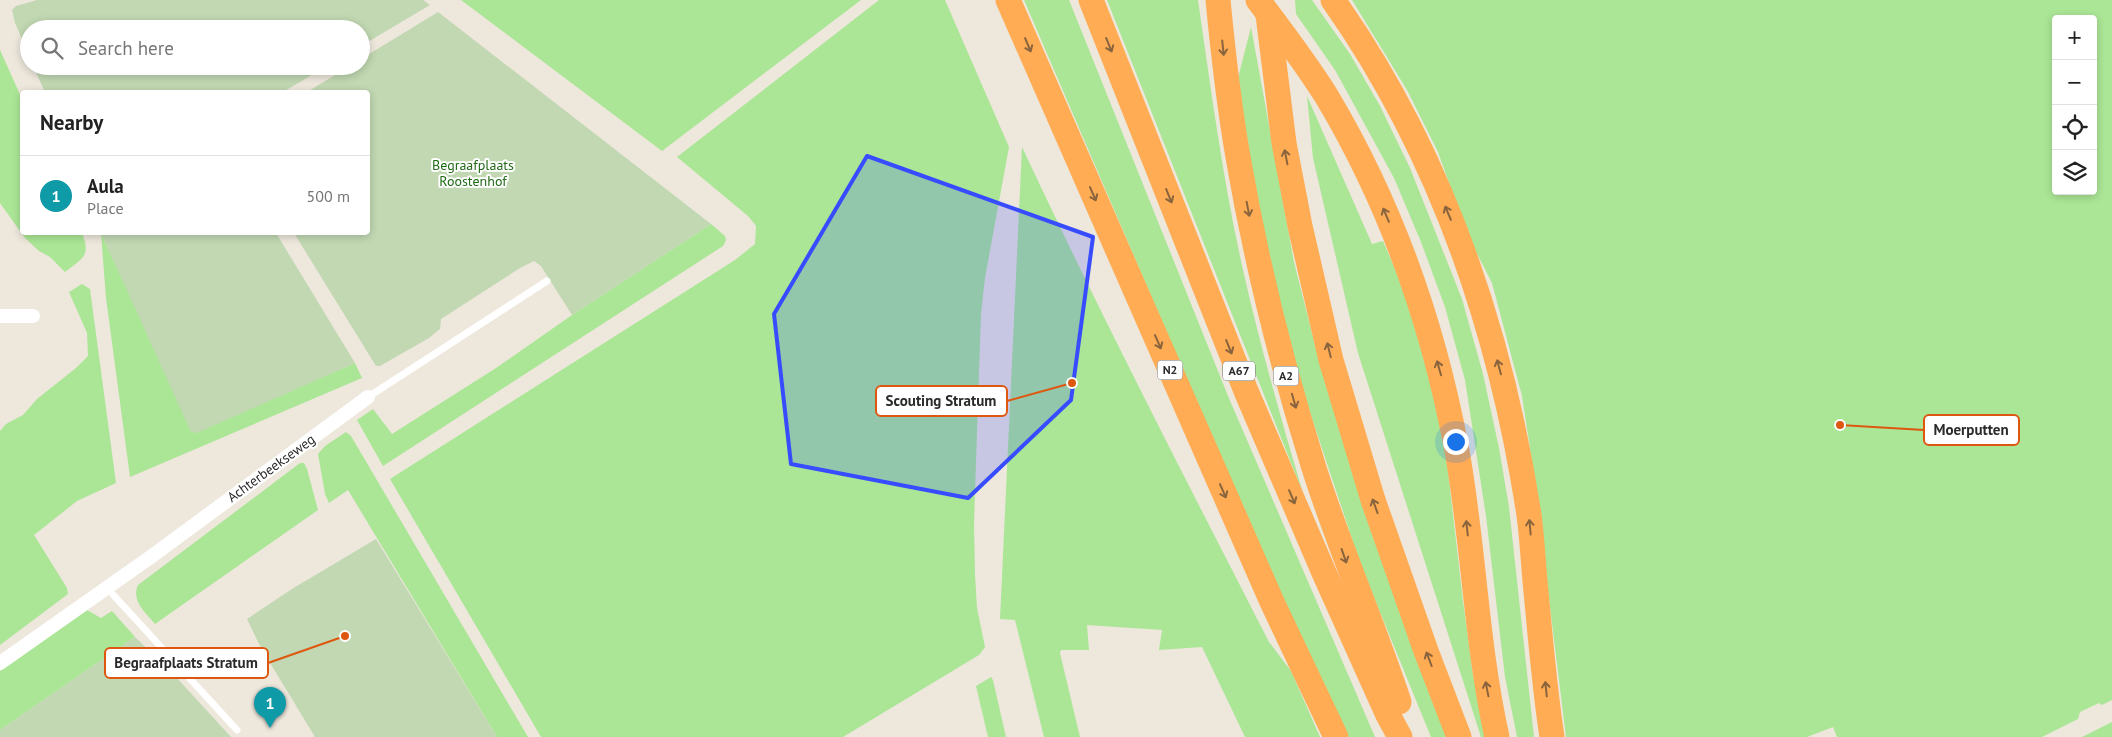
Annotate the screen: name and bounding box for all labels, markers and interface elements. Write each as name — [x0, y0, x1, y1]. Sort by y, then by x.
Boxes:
map controls — [2052, 15, 2097, 195]
button: + — [2052, 15, 2097, 60]
search box — [20, 20, 370, 75]
icon: search — [38, 34, 66, 62]
text: Search here — [78, 36, 174, 60]
one-way arrow — [1023, 37, 1033, 52]
one-way arrow — [1105, 37, 1114, 52]
one-way arrow — [1218, 40, 1228, 56]
button: − — [2052, 60, 2097, 105]
button: locate — [2052, 105, 2097, 150]
text: Nearby — [40, 109, 103, 136]
one-way arrow — [1281, 149, 1291, 165]
button: layers — [2052, 150, 2097, 195]
park label: Begraafplaats Roostenhof — [432, 156, 514, 190]
text: Aula — [87, 174, 124, 198]
text: 1 — [51, 186, 61, 206]
text: 500 m — [307, 186, 350, 206]
one-way arrow — [1088, 186, 1098, 201]
one-way arrow — [1165, 188, 1174, 203]
text: Place — [87, 198, 124, 218]
one-way arrow — [1243, 201, 1253, 217]
one-way arrow — [1443, 206, 1453, 221]
one-way arrow — [1381, 208, 1391, 223]
one-way arrow — [1154, 334, 1164, 349]
one-way arrow — [1225, 339, 1234, 354]
one-way arrow — [1324, 342, 1333, 358]
road number: N2 — [1158, 360, 1182, 380]
one-way arrow — [1434, 360, 1444, 376]
one-way arrow — [1494, 360, 1504, 376]
road number: A67 — [1223, 362, 1255, 381]
road number: A2 — [1274, 366, 1298, 386]
callout: Scouting Stratum — [876, 386, 1007, 416]
text: Scouting Stratum — [886, 391, 996, 410]
one-way arrow — [1289, 393, 1299, 409]
callout: Moerputten — [1924, 415, 2019, 445]
text: Moerputten — [1933, 420, 2009, 439]
your location — [1443, 429, 1469, 455]
street label: Achterbeekseweg — [224, 430, 318, 506]
one-way arrow — [1219, 483, 1229, 498]
one-way arrow — [1287, 489, 1297, 504]
one-way arrow — [1370, 498, 1380, 514]
one-way arrow — [1525, 519, 1535, 535]
one-way arrow — [1462, 520, 1472, 536]
one-way arrow — [1340, 547, 1349, 563]
callout: Begraafplaats Stratum — [105, 648, 268, 678]
one-way arrow — [1424, 652, 1434, 667]
text: Begraafplaats Stratum — [114, 653, 258, 672]
one-way arrow — [1541, 681, 1551, 697]
one-way arrow — [1482, 682, 1491, 698]
pin: 1 — [254, 687, 286, 728]

